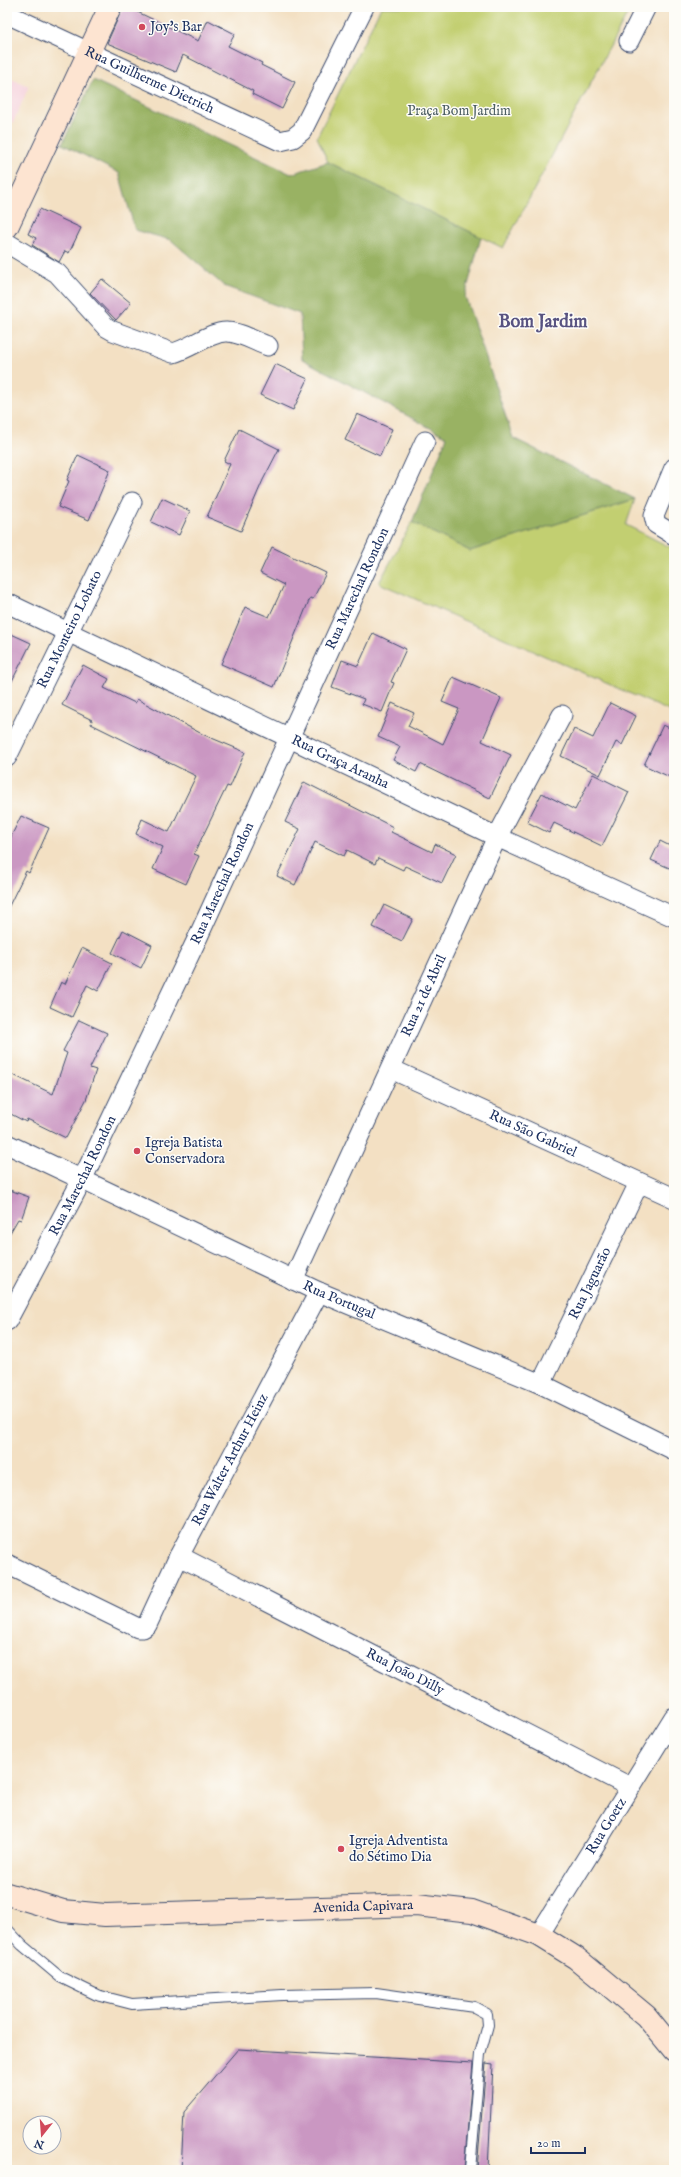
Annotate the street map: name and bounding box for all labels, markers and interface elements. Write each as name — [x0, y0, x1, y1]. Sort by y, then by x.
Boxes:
place label: Joy's Bar — [148, 18, 202, 36]
marker: Joy's Bar — [137, 22, 147, 32]
street label: Rua Guilherme Dietrich — [82, 42, 217, 118]
park label: Praça Bom Jardim — [407, 102, 511, 120]
district label: Bom Jardim — [498, 311, 588, 334]
street label: Rua Marechal Rondon — [322, 524, 393, 653]
street label: Rua Monteiro Lobato — [33, 567, 106, 691]
street label: Rua Graça Aranha — [288, 731, 393, 793]
street label: Rua Marechal Rondon — [187, 819, 258, 947]
street label: Rua 21 de Abril — [397, 952, 451, 1040]
street label: Rua São Gabriel — [486, 1106, 580, 1162]
street label: Rua Marechal Rondon — [45, 1112, 121, 1239]
place label: Igreja Batista Conservadora — [145, 1134, 226, 1168]
marker: Igreja Batista Conservadora — [132, 1146, 142, 1156]
street label: Rua Jaguarão — [565, 1244, 615, 1322]
street label: Rua Portugal — [300, 1277, 378, 1323]
street label: Rua Walter Arthur Heinz — [188, 1390, 273, 1529]
street label: Rua João Dilly — [363, 1644, 448, 1699]
street label: Rua Goetz — [582, 1794, 631, 1858]
place label: Igreja Adventista do Sétimo Dia — [349, 1832, 449, 1866]
marker: Igreja Adventista do Sétimo Dia — [336, 1844, 346, 1854]
street label: Avenida Capivara — [312, 1896, 414, 1917]
north arrow — [22, 2115, 62, 2155]
scale bar — [531, 2129, 585, 2155]
text: N — [32, 2135, 47, 2152]
text: 20 m — [537, 2136, 560, 2151]

